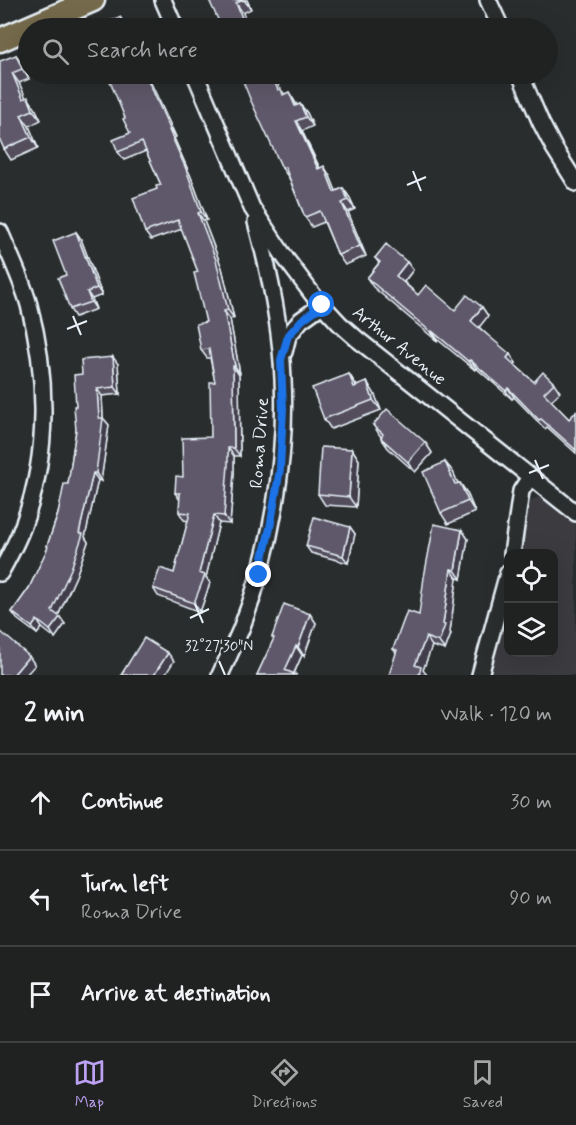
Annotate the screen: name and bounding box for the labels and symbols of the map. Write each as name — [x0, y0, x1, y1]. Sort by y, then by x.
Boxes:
route start — [308, 291, 334, 317]
street label: Arthur Avenue — [347, 301, 451, 391]
street label: Roma Drive — [245, 397, 275, 489]
route end — [245, 561, 271, 587]
text: 32°27'30"N — [185, 637, 253, 657]

